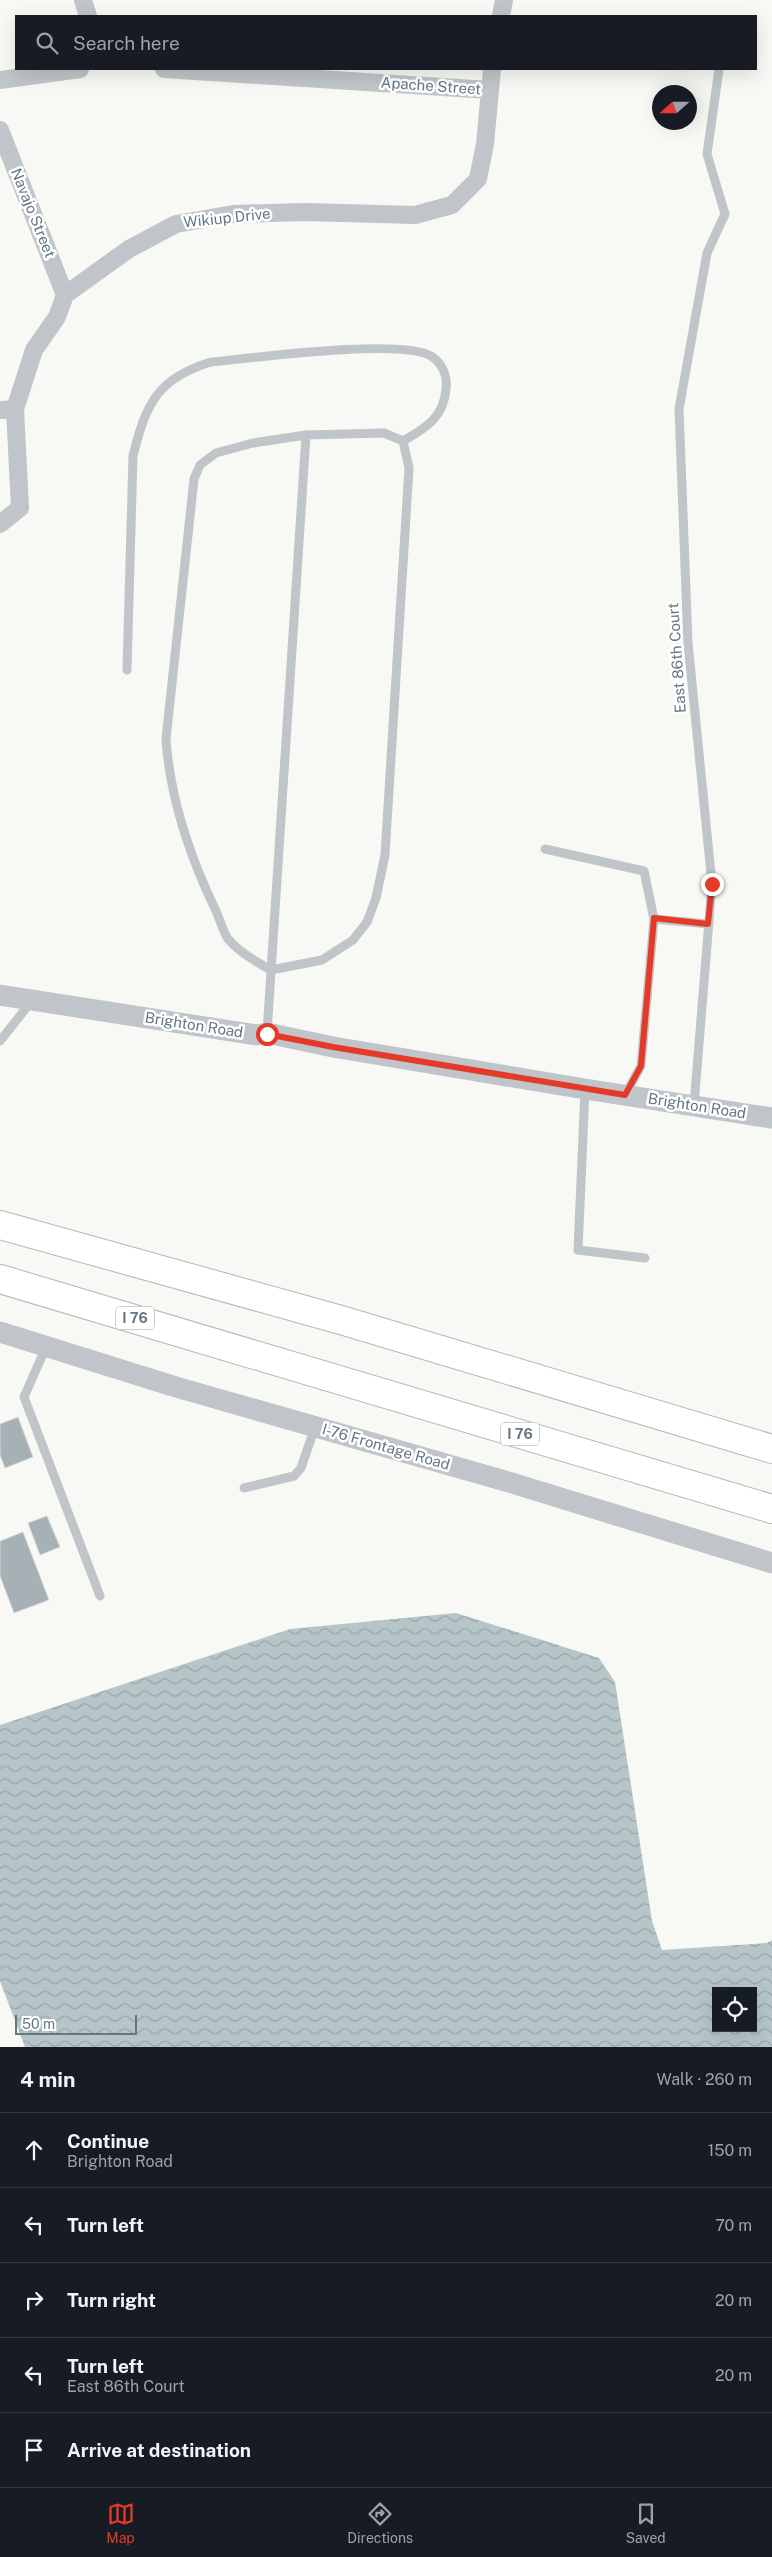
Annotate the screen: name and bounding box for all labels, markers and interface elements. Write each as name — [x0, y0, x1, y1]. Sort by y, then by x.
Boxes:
search box — [15, 15, 757, 70]
icon: search — [33, 29, 61, 57]
text: Search here — [73, 32, 180, 54]
street label: Apache Street — [380, 74, 482, 97]
north arrow — [652, 85, 697, 130]
street label: Navajo Street — [8, 166, 59, 260]
street label: Wikiup Drive — [183, 204, 271, 231]
street label: East 86th Court — [664, 602, 689, 714]
route end — [701, 873, 724, 896]
street label: Brighton Road — [144, 1008, 244, 1041]
route start — [256, 1023, 279, 1046]
street label: Brighton Road — [647, 1089, 747, 1122]
road number: I 76 — [116, 1306, 154, 1330]
street label: I-76 Frontage Road — [320, 1420, 452, 1473]
road number: I 76 — [501, 1422, 539, 1446]
map controls — [712, 1987, 757, 2032]
button: locate — [712, 1987, 757, 2032]
scale bar — [15, 2012, 138, 2035]
text: 50 m — [22, 2016, 55, 2032]
text: 4 min — [20, 2067, 75, 2092]
text: Walk · 260 m — [657, 2070, 752, 2089]
text: Continue — [67, 2130, 149, 2152]
icon: ahead — [20, 2136, 48, 2164]
text: 150 m — [708, 2141, 752, 2160]
text: Brighton Road — [67, 2152, 173, 2171]
icon: left — [20, 2211, 48, 2239]
text: Turn left — [67, 2214, 144, 2236]
text: 70 m — [715, 2216, 752, 2235]
icon: right — [20, 2286, 48, 2314]
text: Turn right — [67, 2289, 156, 2311]
text: 20 m — [715, 2291, 752, 2310]
text: Turn left — [67, 2355, 144, 2377]
icon: left — [20, 2361, 48, 2389]
text: 20 m — [715, 2366, 752, 2385]
text: East 86th Court — [67, 2377, 185, 2396]
icon: arrive — [20, 2436, 48, 2464]
text: Arrive at destination — [67, 2439, 251, 2461]
tab: Map — [106, 2500, 135, 2546]
tab: Directions — [347, 2500, 413, 2546]
tab: Saved — [626, 2500, 666, 2546]

